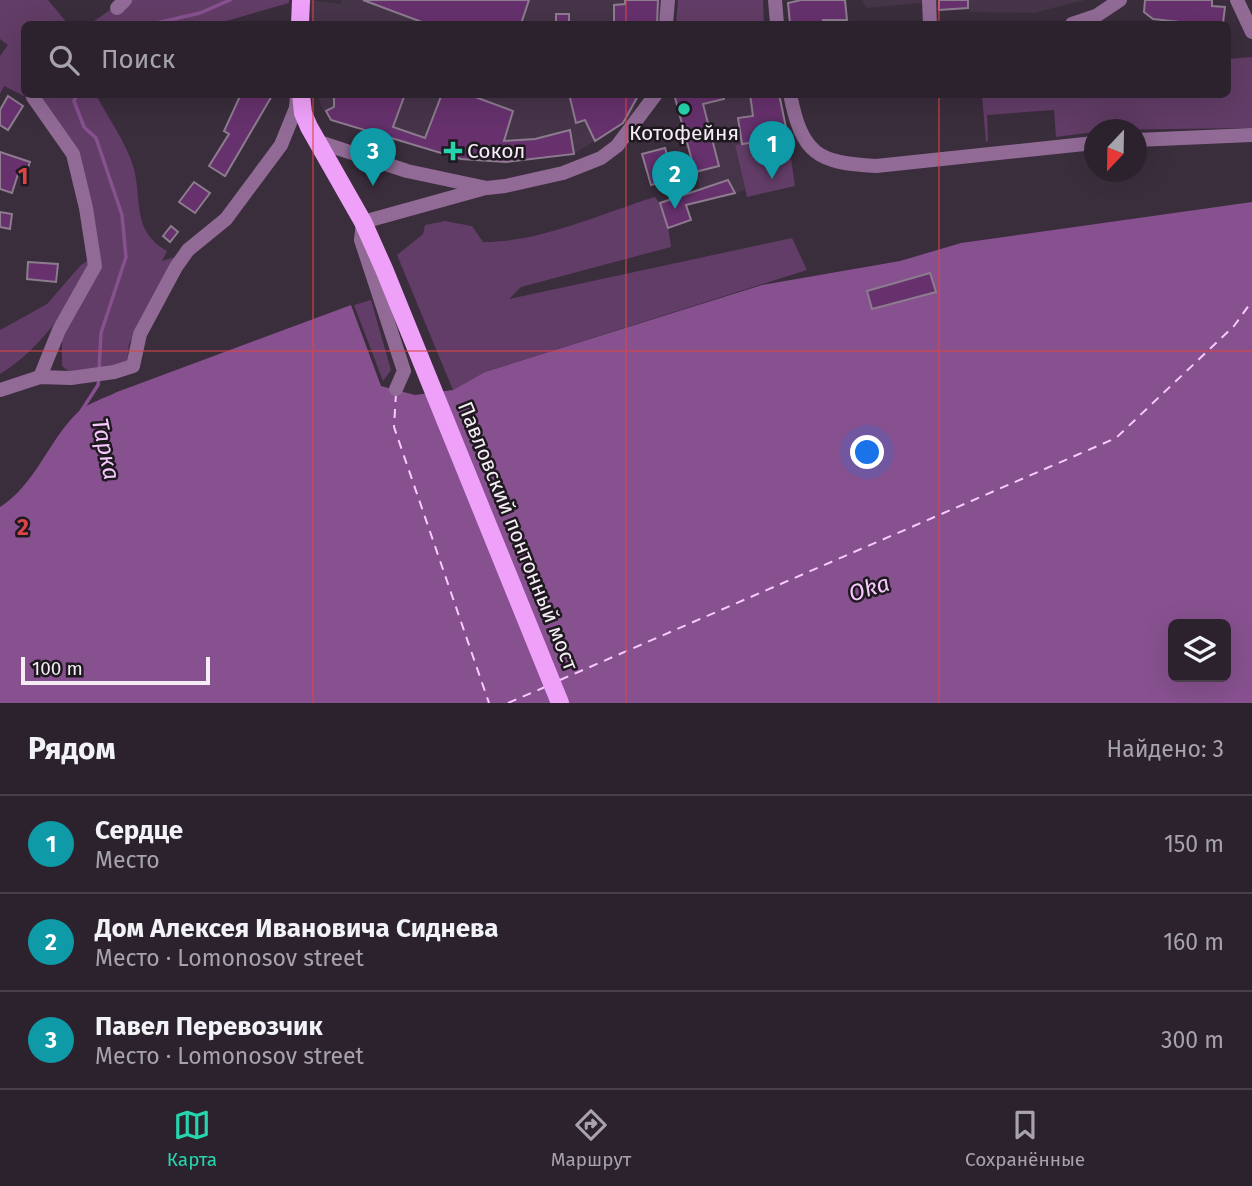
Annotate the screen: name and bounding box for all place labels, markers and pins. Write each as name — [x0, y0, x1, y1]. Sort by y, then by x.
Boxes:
marker: Котофейня — [676, 101, 692, 117]
place label: Котофейня — [629, 120, 739, 146]
pin: 1 — [749, 121, 795, 179]
pin: 3 — [350, 128, 396, 186]
place label: Сокол — [467, 138, 525, 164]
marker: Сокол — [445, 143, 461, 159]
pin: 2 — [652, 151, 698, 209]

